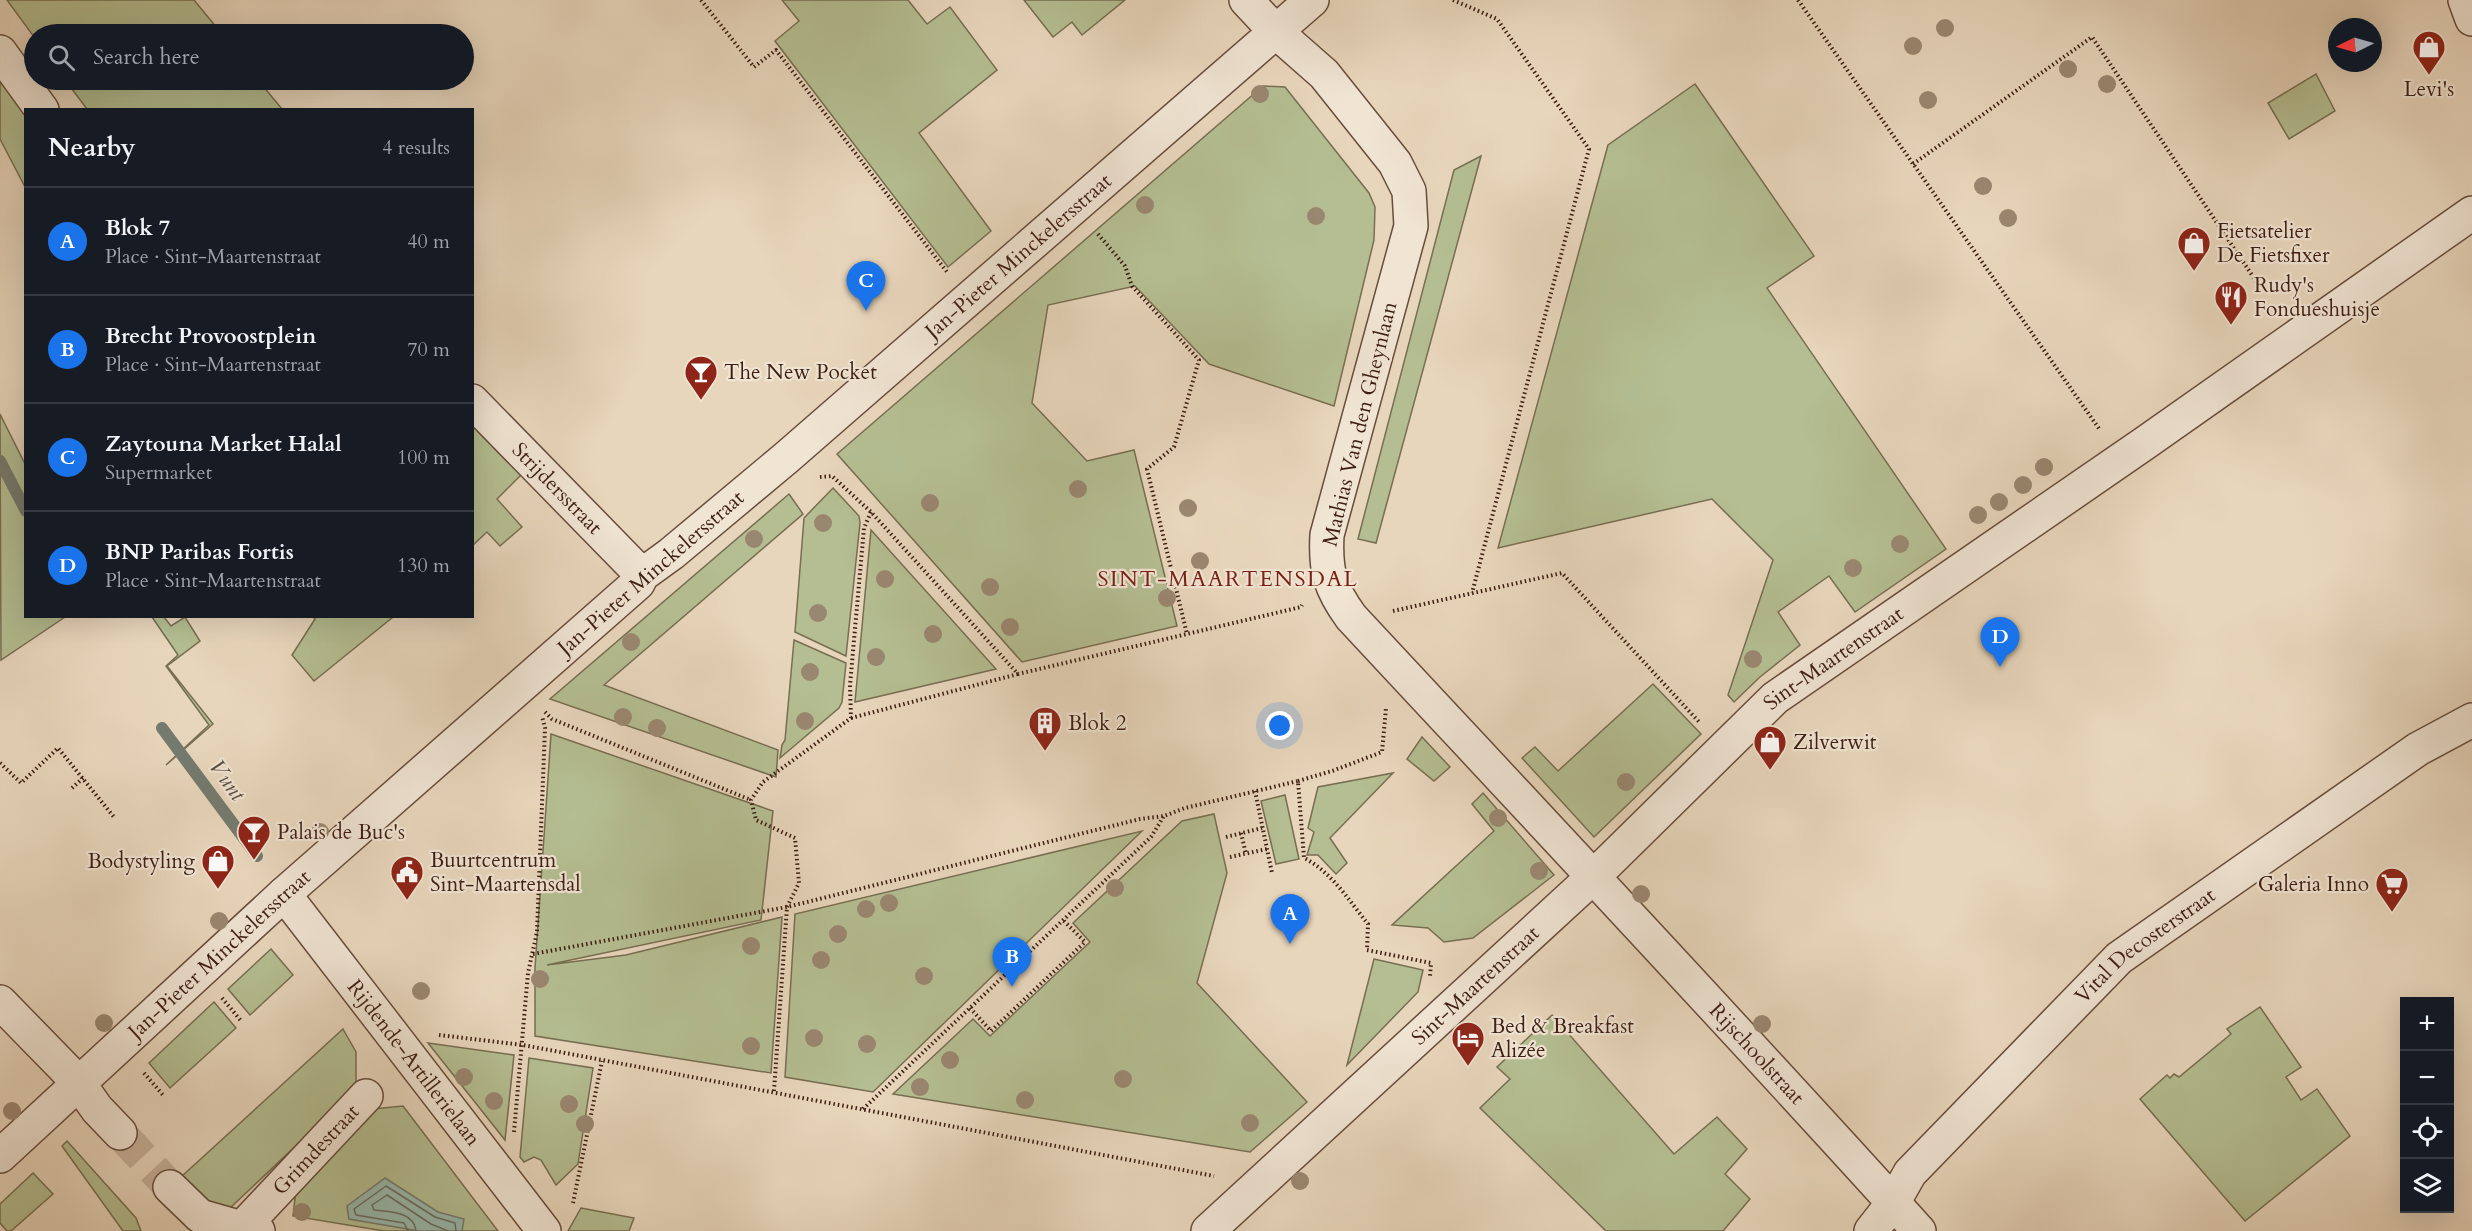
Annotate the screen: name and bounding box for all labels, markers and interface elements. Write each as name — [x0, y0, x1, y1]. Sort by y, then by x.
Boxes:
north arrow — [2328, 18, 2382, 72]
search box — [24, 24, 474, 90]
shop icon: Levi's — [2411, 29, 2447, 76]
icon: search — [45, 41, 78, 74]
text: Search here — [93, 42, 200, 72]
place label: Levi's — [2404, 75, 2454, 104]
text: Nearby — [48, 130, 136, 165]
text: 4 results — [382, 134, 450, 161]
street label: Jan-Pieter Minckelersstraat — [916, 166, 1118, 347]
text: Blok 7 — [105, 213, 170, 243]
place label: Fietsatelier De Fietsfixer — [2217, 217, 2330, 270]
shop icon: Fietsatelier De Fietsfixer — [2176, 225, 2212, 272]
text: A — [60, 228, 75, 255]
text: 40 m — [407, 228, 450, 255]
text: Place · Sint-Maartenstraat — [105, 243, 321, 270]
pin: C — [846, 262, 886, 311]
place label: Rudy's Fondueshuisje — [2254, 271, 2380, 324]
restaurant icon: Rudy's Fondueshuisje — [2213, 279, 2249, 326]
street label: Mathias Van den Gheynlaan — [1316, 299, 1404, 549]
text: Brecht Provoostplein — [105, 321, 316, 351]
text: B — [60, 336, 75, 363]
text: 70 m — [407, 336, 450, 363]
text: Place · Sint-Maartenstraat — [105, 351, 321, 378]
bar icon: The New Pocket — [683, 354, 719, 401]
place label: The New Pocket — [724, 358, 877, 387]
text: Zaytouna Market Halal — [105, 429, 342, 459]
street label: Strijdersstraat — [506, 436, 609, 541]
text: C — [60, 444, 75, 471]
text: 100 m — [397, 444, 450, 471]
text: Supermarket — [105, 459, 212, 486]
street label: Jan-Pieter Minckelersstraat — [549, 484, 751, 664]
text: BNP Paribas Fortis — [105, 537, 294, 567]
text: D — [59, 552, 76, 579]
text: 130 m — [397, 552, 450, 579]
district label: SINT-MAARTENSDAL — [1098, 564, 1358, 594]
text: Place · Sint-Maartenstraat — [105, 567, 321, 594]
street label: Sint-Maartenstraat — [1757, 599, 1909, 716]
pin: D — [1980, 618, 2020, 667]
building icon: Blok 2 — [1027, 705, 1063, 752]
place label: Blok 2 — [1068, 709, 1127, 738]
your location — [1265, 711, 1294, 740]
shop icon: Zilverwit — [1752, 724, 1788, 771]
place label: Zilverwit — [1793, 728, 1877, 757]
water label: Vunt — [202, 753, 253, 808]
bar icon: Palais de Buc's — [236, 814, 272, 861]
place label: Palais de Buc's — [277, 818, 405, 847]
shop icon: Bodystyling — [200, 843, 236, 890]
place label: Buurtcentrum Sint-Maartensdal — [430, 846, 581, 899]
place label: Bodystyling — [87, 847, 195, 876]
public building icon: Buurtcentrum Sint-Maartensdal — [389, 854, 425, 901]
street label: Jan-Pieter Minckelersstraat — [119, 862, 317, 1048]
supermarket icon: Galeria Inno — [2374, 866, 2410, 913]
place label: Galeria Inno — [2258, 870, 2369, 899]
street label: Vital Decosterstraat — [2068, 880, 2221, 1010]
pin: A — [1270, 894, 1310, 944]
street label: Sint-Maartenstraat — [1405, 919, 1546, 1052]
pin: B — [992, 938, 1032, 987]
street label: Rijdende-Artillerielaan — [341, 973, 488, 1152]
street label: Rijschoolstraat — [1703, 996, 1812, 1111]
map controls — [2400, 997, 2454, 1213]
button: + — [2400, 997, 2454, 1051]
place label: Bed & Breakfast Alizée — [1491, 1012, 1634, 1065]
hotel icon: Bed & Breakfast Alizée — [1450, 1020, 1486, 1067]
button: − — [2400, 1051, 2454, 1105]
street label: Grimdestraat — [266, 1097, 366, 1201]
button: locate — [2400, 1105, 2454, 1159]
button: layers — [2400, 1159, 2454, 1213]

